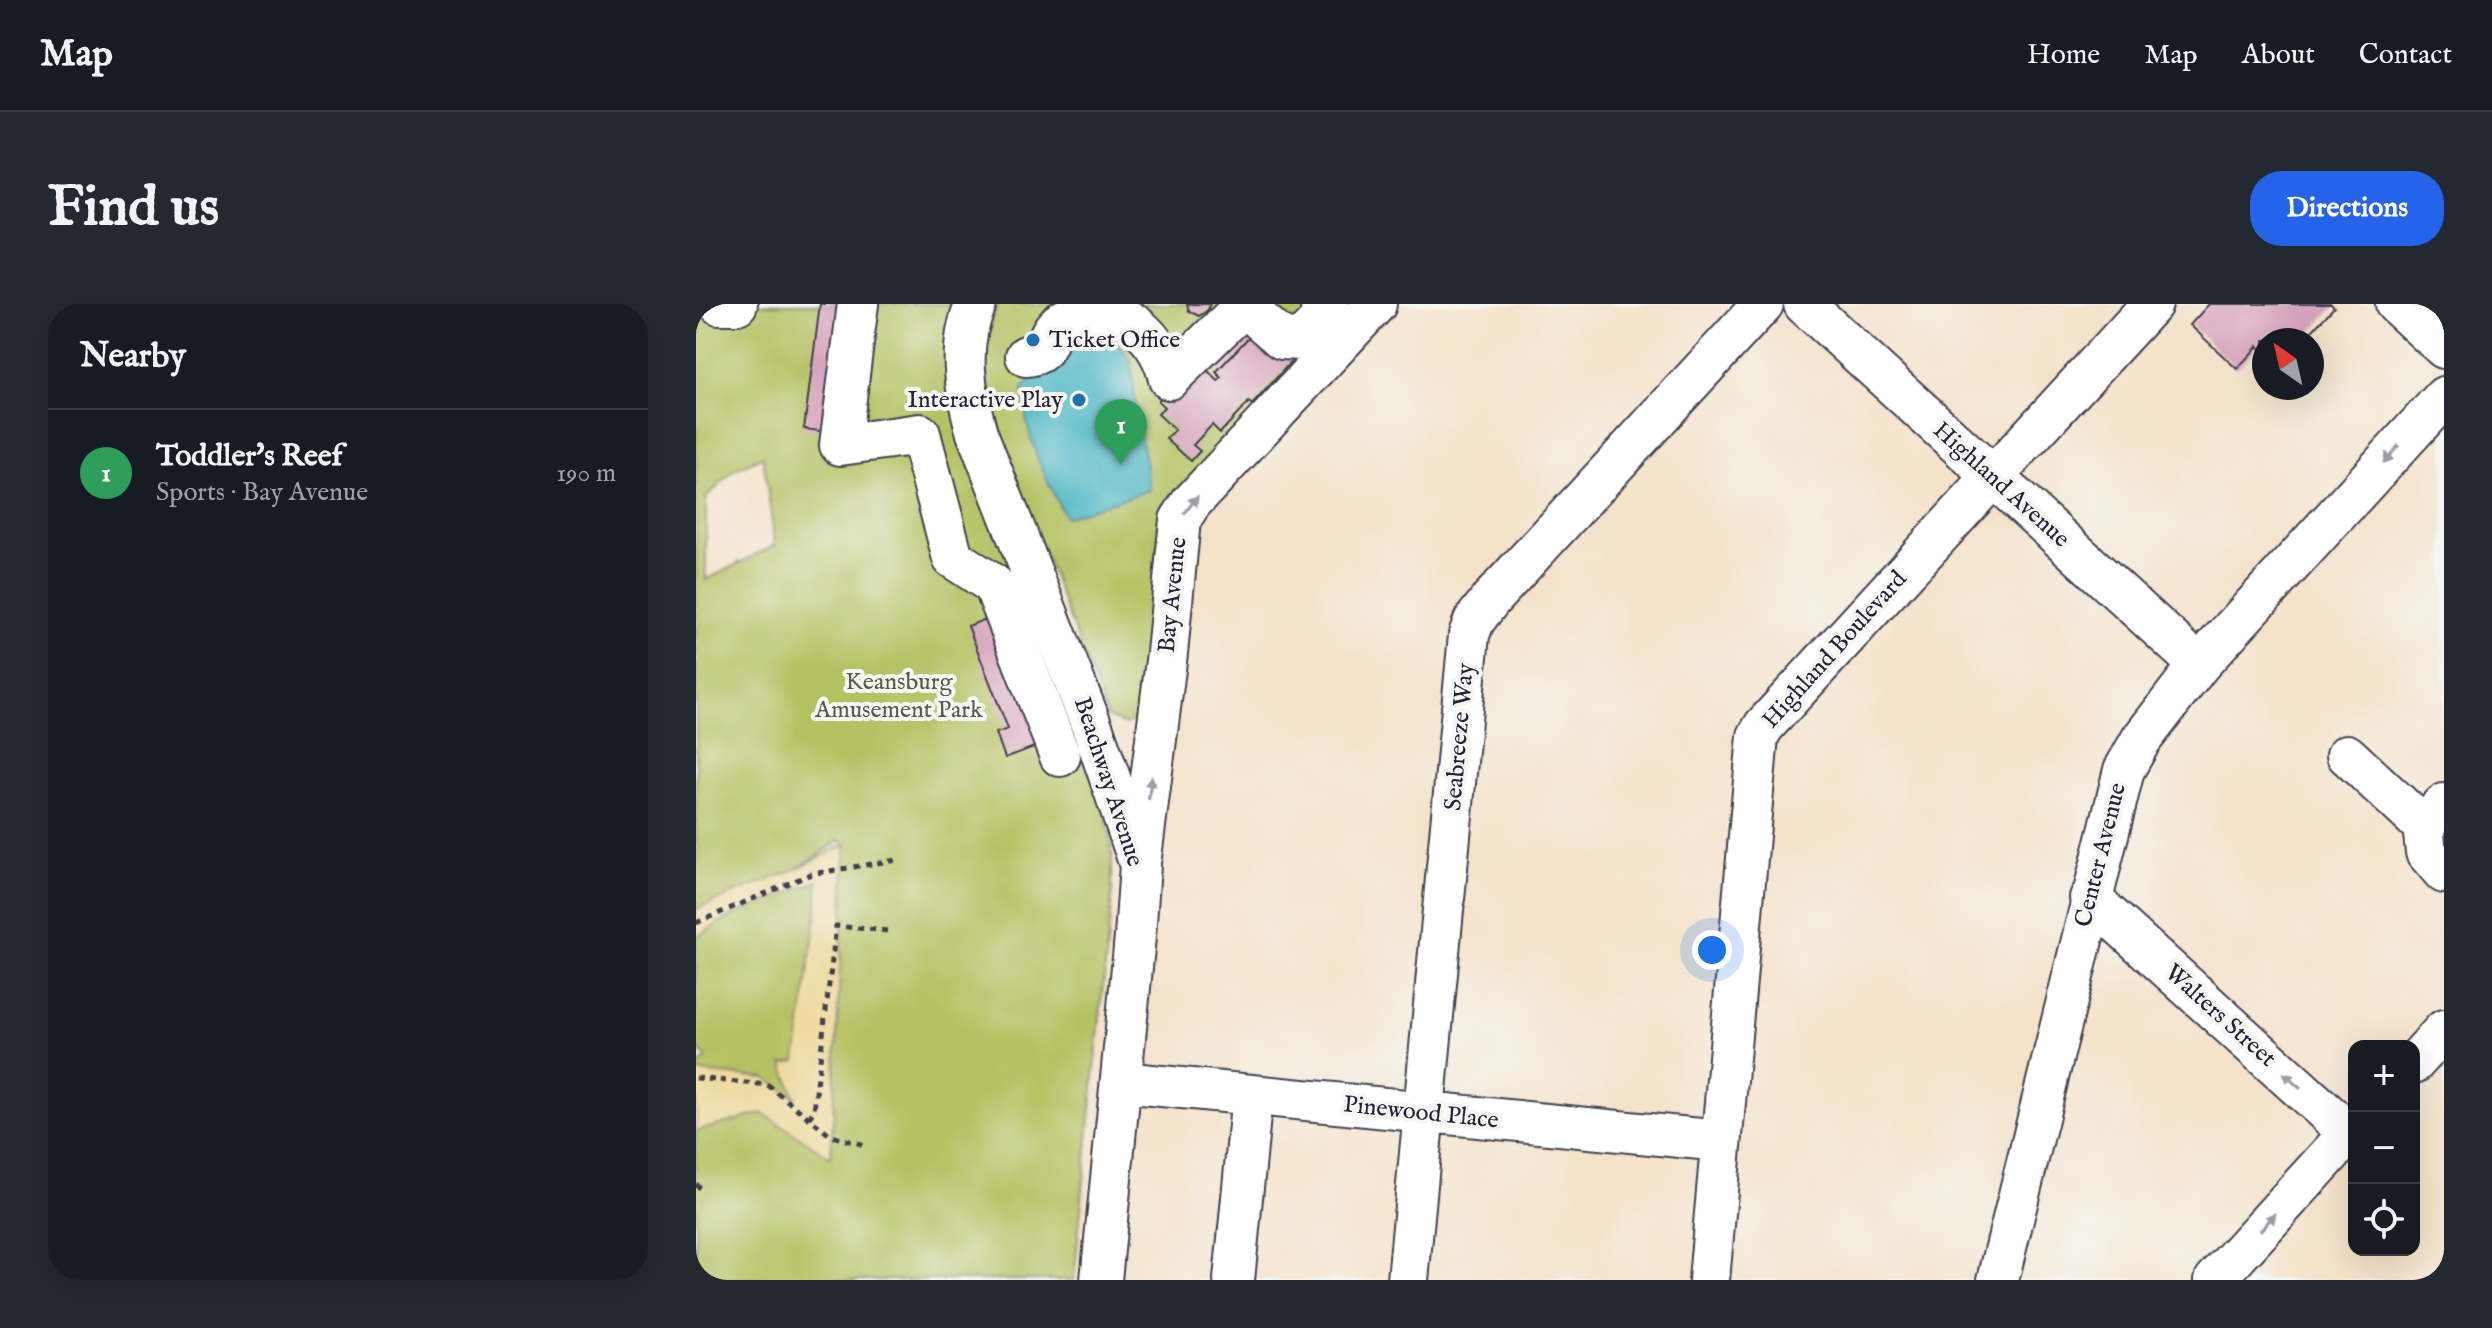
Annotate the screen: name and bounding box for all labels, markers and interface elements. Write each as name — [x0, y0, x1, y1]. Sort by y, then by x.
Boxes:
text: Map — [40, 31, 113, 79]
text: Home — [2027, 38, 2100, 73]
text: Map — [2144, 38, 2198, 73]
text: About — [2242, 38, 2315, 73]
text: Contact — [2359, 38, 2452, 73]
button: Directions — [2250, 171, 2444, 246]
text: Find us — [48, 173, 219, 244]
place label: Ticket Office — [1049, 325, 1180, 356]
north arrow — [2252, 328, 2324, 400]
marker: Ticket Office — [1024, 331, 1042, 349]
text: Nearby — [80, 335, 186, 378]
place label: Interactive Play — [908, 385, 1063, 416]
marker: Interactive Play — [1070, 391, 1088, 409]
pin: 1 — [1095, 399, 1147, 465]
street label: Highland Avenue — [1926, 415, 2076, 555]
text: Toddler's Reef — [156, 438, 342, 476]
one-way arrow — [2383, 445, 2401, 464]
text: 1 — [101, 457, 111, 490]
text: 190 m — [556, 457, 616, 490]
text: Sports · Bay Avenue — [156, 476, 368, 509]
one-way arrow — [1183, 494, 1199, 516]
street label: Bay Avenue — [1152, 535, 1194, 655]
street label: Highland Boulevard — [1756, 564, 1914, 735]
street label: Seabreeze Way — [1438, 662, 1482, 812]
park label: Keansburg Amusement Park — [814, 667, 983, 726]
street label: Beachway Avenue — [1066, 693, 1150, 871]
one-way arrow — [1144, 775, 1157, 800]
street label: Center Avenue — [2068, 780, 2134, 930]
your location — [1692, 930, 1732, 970]
street label: Walters Street — [2158, 958, 2282, 1074]
map controls — [2348, 1040, 2420, 1256]
button: + — [2348, 1040, 2420, 1112]
one-way arrow — [2282, 1072, 2301, 1090]
street label: Pinewood Place — [1342, 1089, 1500, 1137]
button: − — [2348, 1112, 2420, 1184]
button: locate — [2348, 1184, 2420, 1256]
one-way arrow — [2258, 1213, 2276, 1232]

